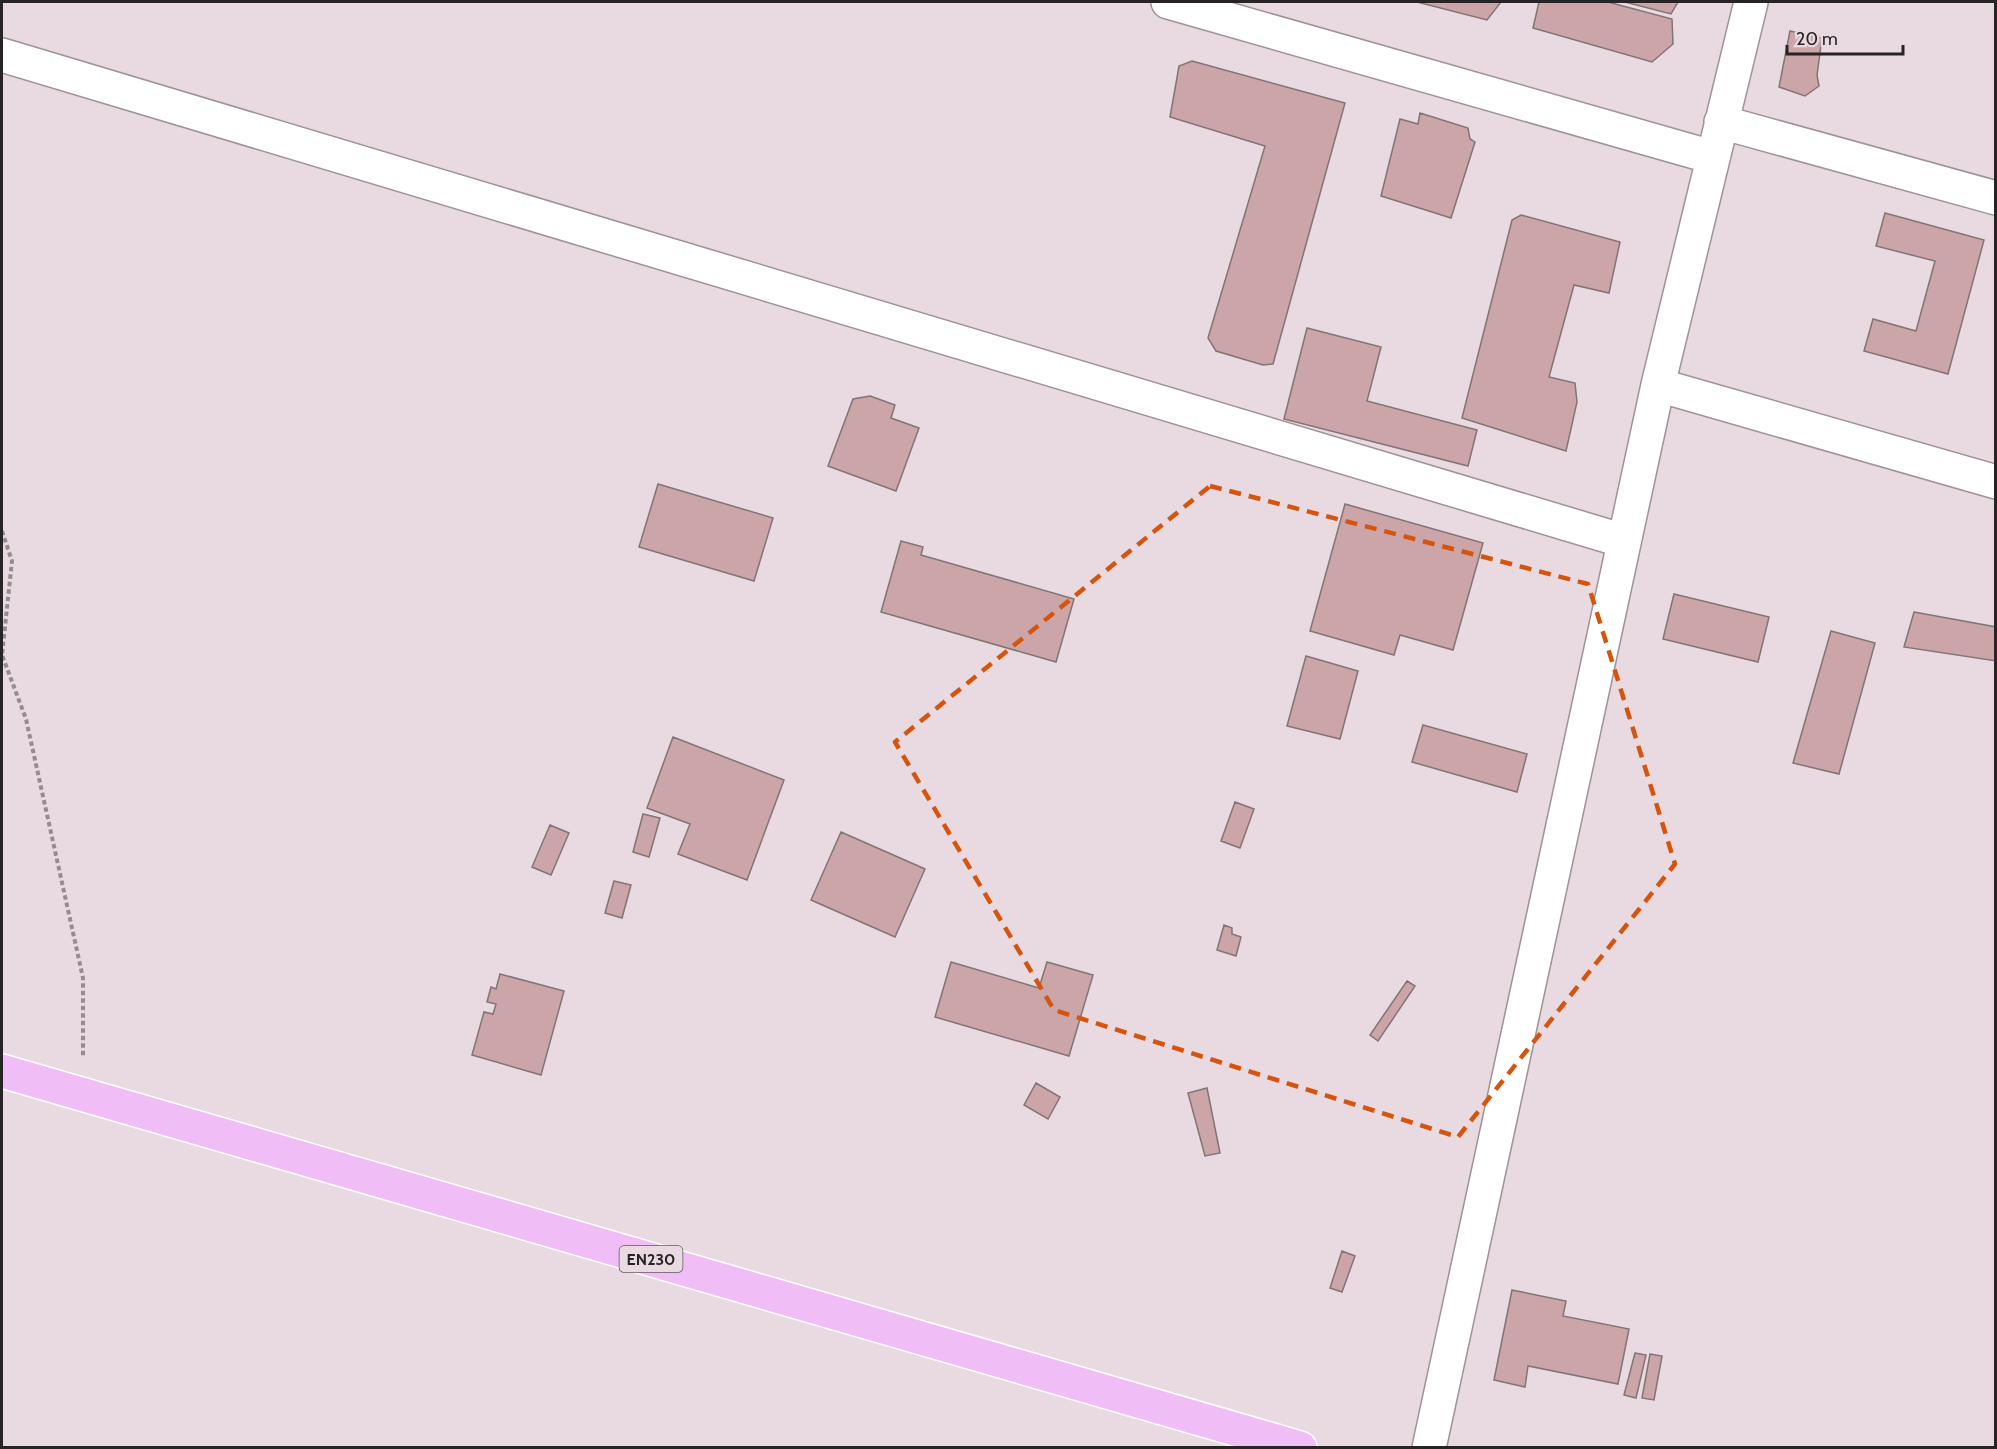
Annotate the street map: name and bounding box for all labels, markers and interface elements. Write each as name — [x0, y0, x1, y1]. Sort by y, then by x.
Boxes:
scale bar — [1787, 18, 1902, 56]
text: 20 m — [1796, 28, 1838, 50]
road number: EN230 — [620, 1246, 682, 1272]

